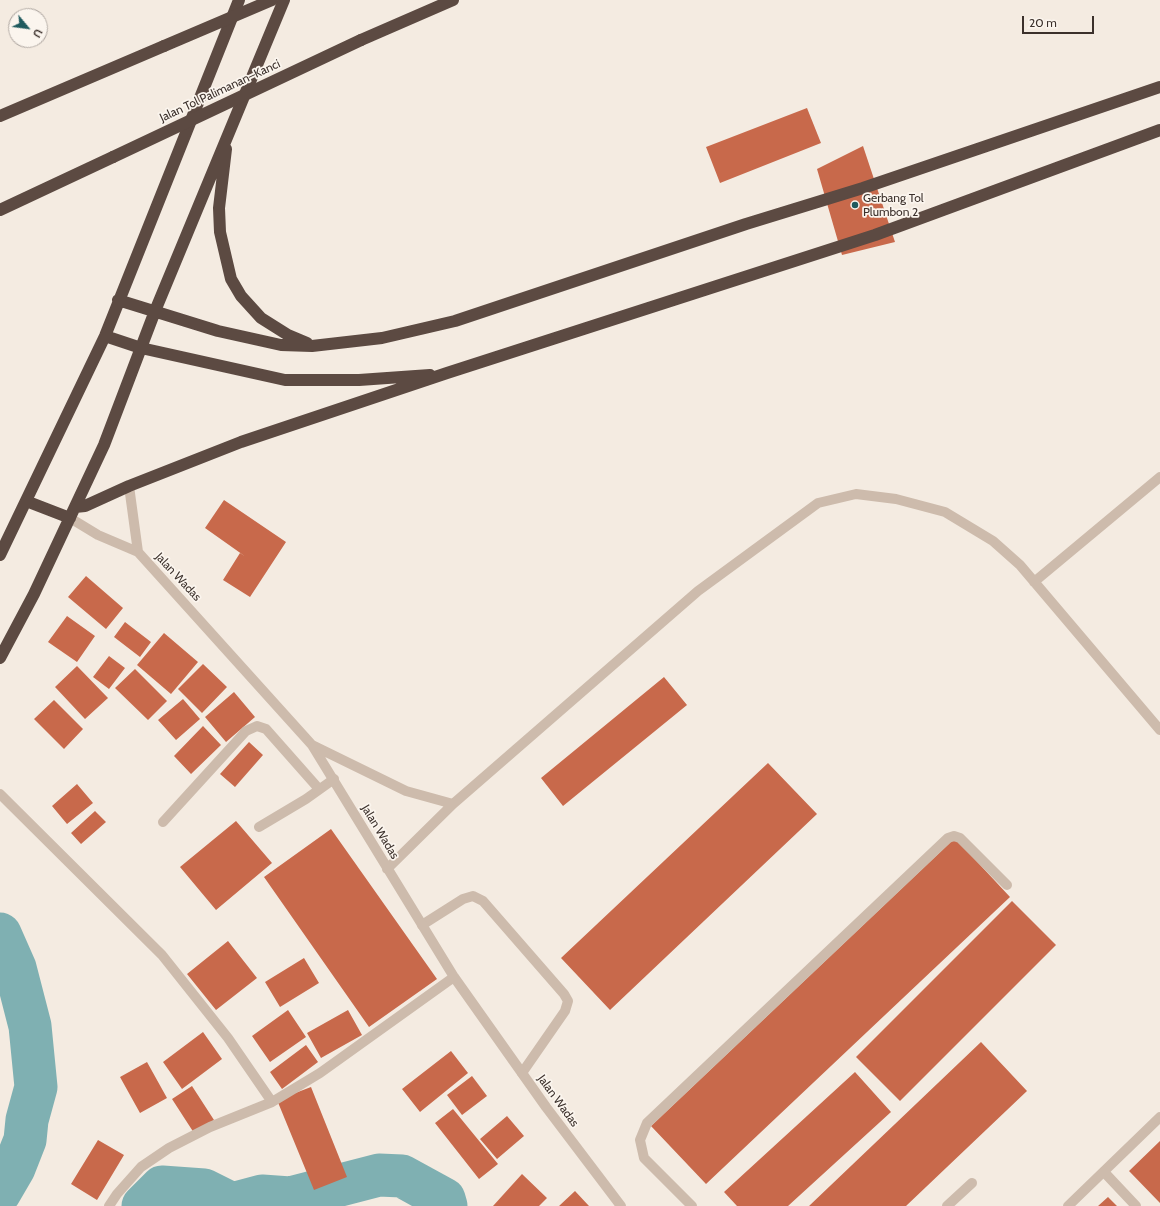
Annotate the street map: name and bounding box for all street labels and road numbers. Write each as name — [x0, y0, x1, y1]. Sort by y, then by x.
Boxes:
street label: Jalan Tol Palimanan–Kanci — [157, 57, 283, 125]
street label: Jalan Wadas — [152, 550, 204, 604]
street label: Jalan Wadas — [358, 802, 402, 862]
street label: Jalan Wadas — [534, 1072, 582, 1130]

